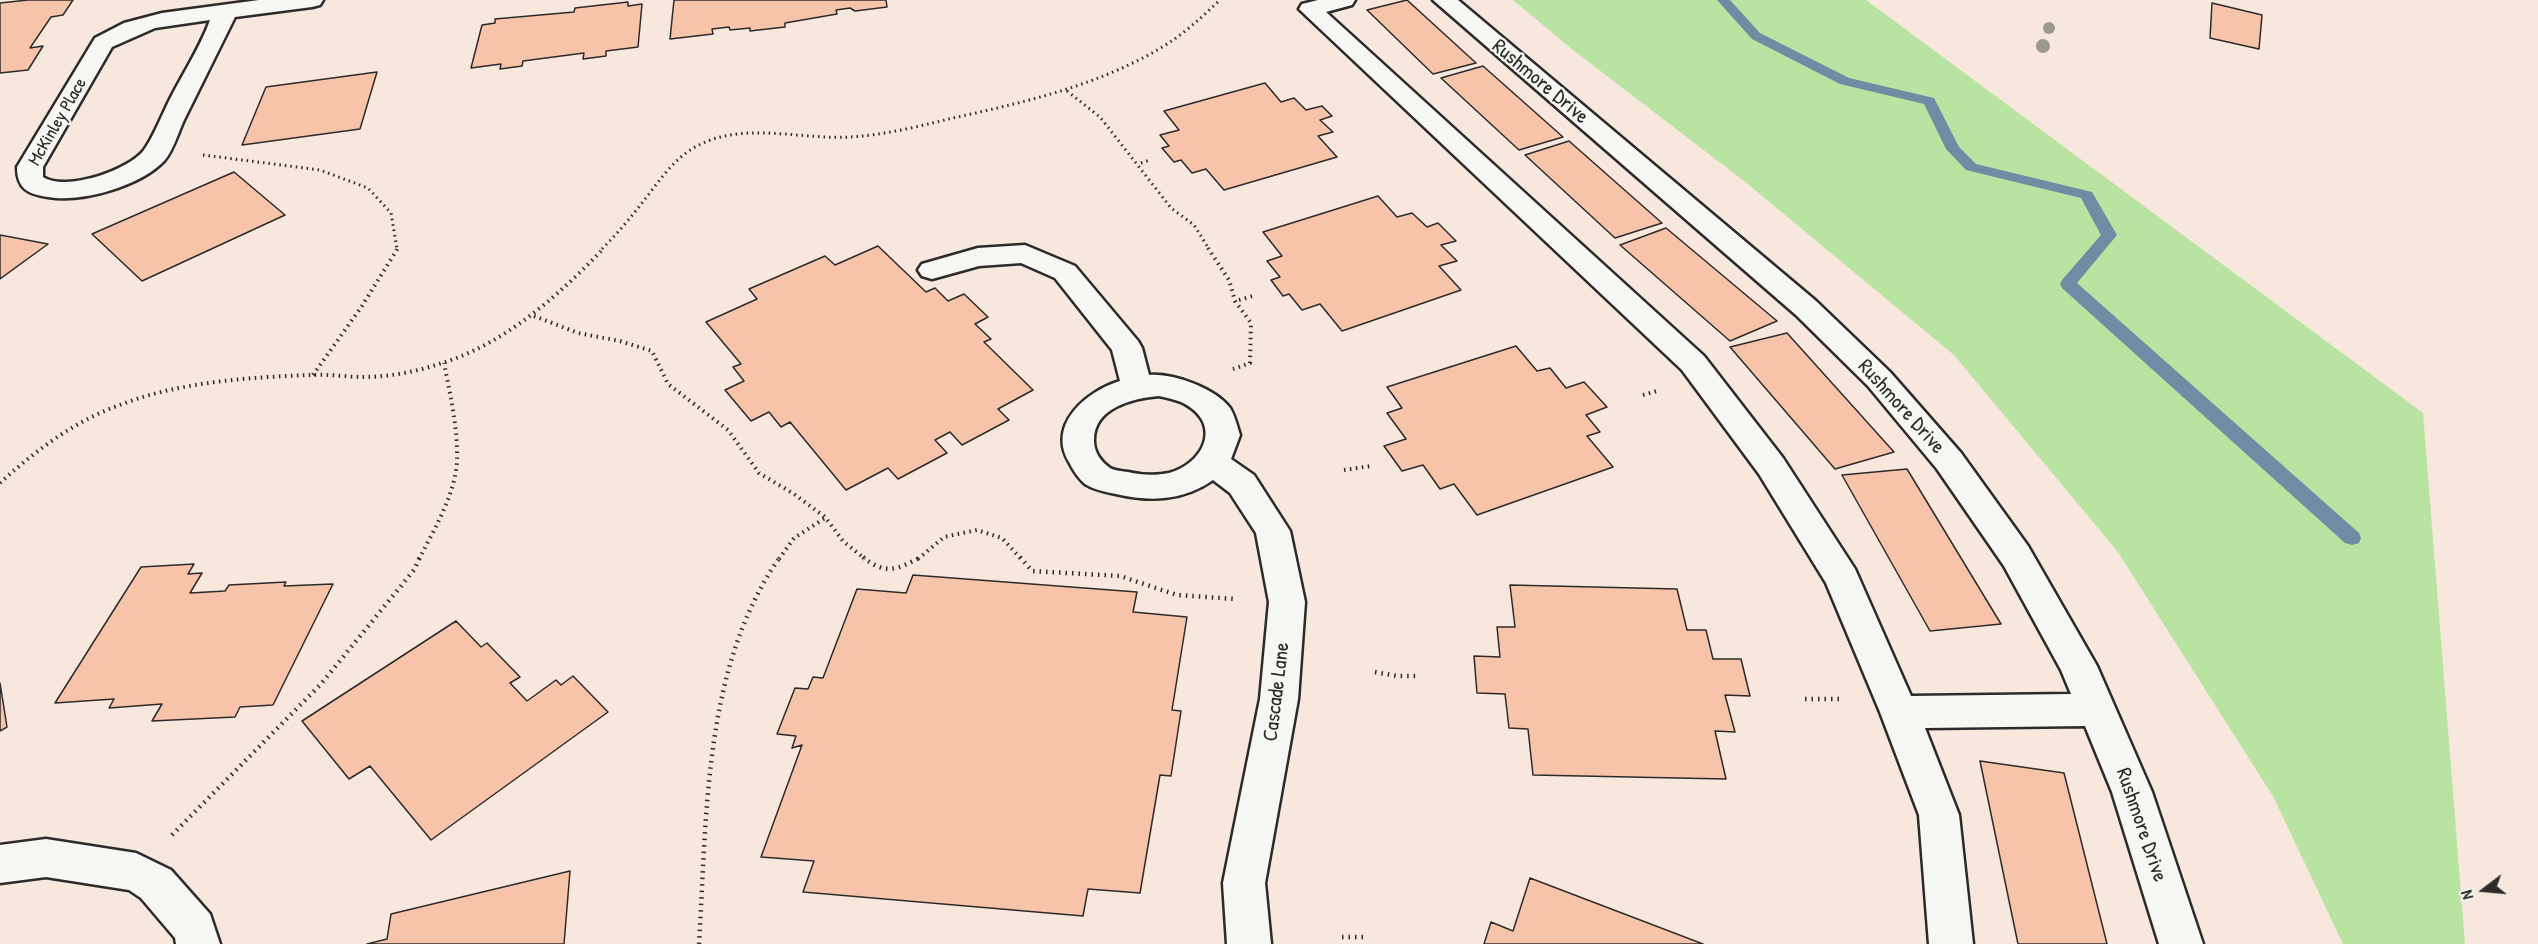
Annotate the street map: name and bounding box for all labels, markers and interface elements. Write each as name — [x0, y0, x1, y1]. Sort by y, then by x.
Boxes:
street label: Rushmore Drive — [1487, 34, 1593, 130]
street label: McKinley Place — [24, 74, 92, 170]
street label: Rushmore Drive — [1852, 355, 1950, 459]
street label: Cascade Lane — [1258, 641, 1296, 743]
street label: Rushmore Drive — [2110, 765, 2172, 885]
north arrow — [2454, 860, 2514, 920]
text: N — [2455, 888, 2478, 902]

